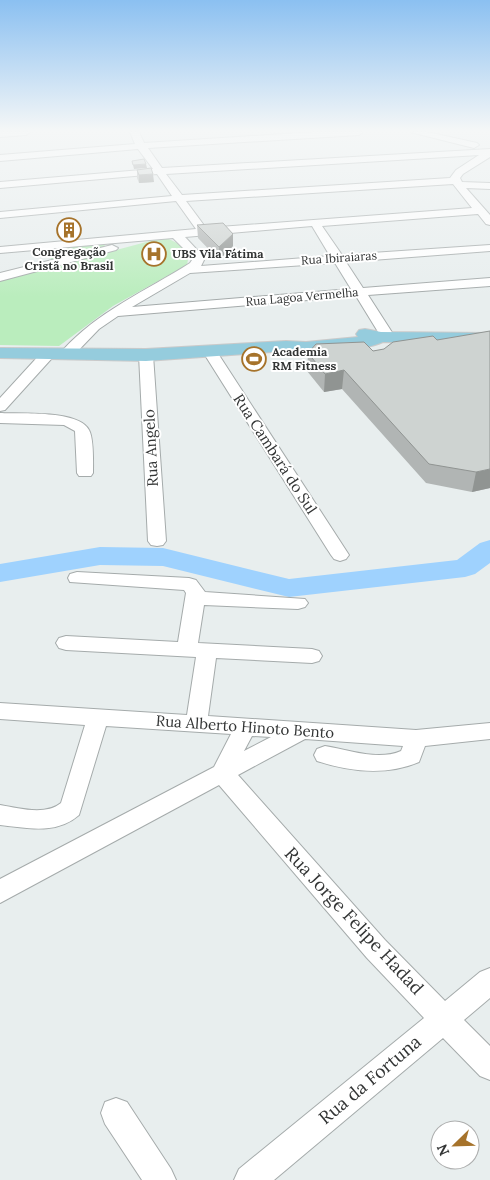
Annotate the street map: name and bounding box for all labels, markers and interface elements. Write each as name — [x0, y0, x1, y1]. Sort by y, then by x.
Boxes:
building icon: Congregação Cristã no Brasil — [56, 217, 82, 243]
hospital icon: UBS Vila Fátima — [141, 241, 167, 267]
place label: Congregação Cristã no Brasil — [24, 244, 114, 273]
place label: UBS Vila Fátima — [172, 246, 264, 261]
street label: Rua Ibiraiaras — [300, 247, 378, 268]
street label: Rua Lagoa Vermelha — [245, 284, 359, 309]
place label: Academia RM Fitness — [272, 344, 337, 373]
sports icon: Academia RM Fitness — [241, 346, 267, 372]
street label: Rua Cambará do Sul — [229, 390, 321, 517]
street label: Rua Angelo — [139, 408, 162, 487]
street label: Rua Alberto Hinoto Bento — [155, 711, 335, 742]
street label: Rua Jorge Felipe Hadad — [280, 842, 429, 1000]
street label: Rua da Fortuna — [314, 1030, 426, 1129]
north arrow — [430, 1120, 480, 1170]
text: N — [433, 1141, 453, 1159]

